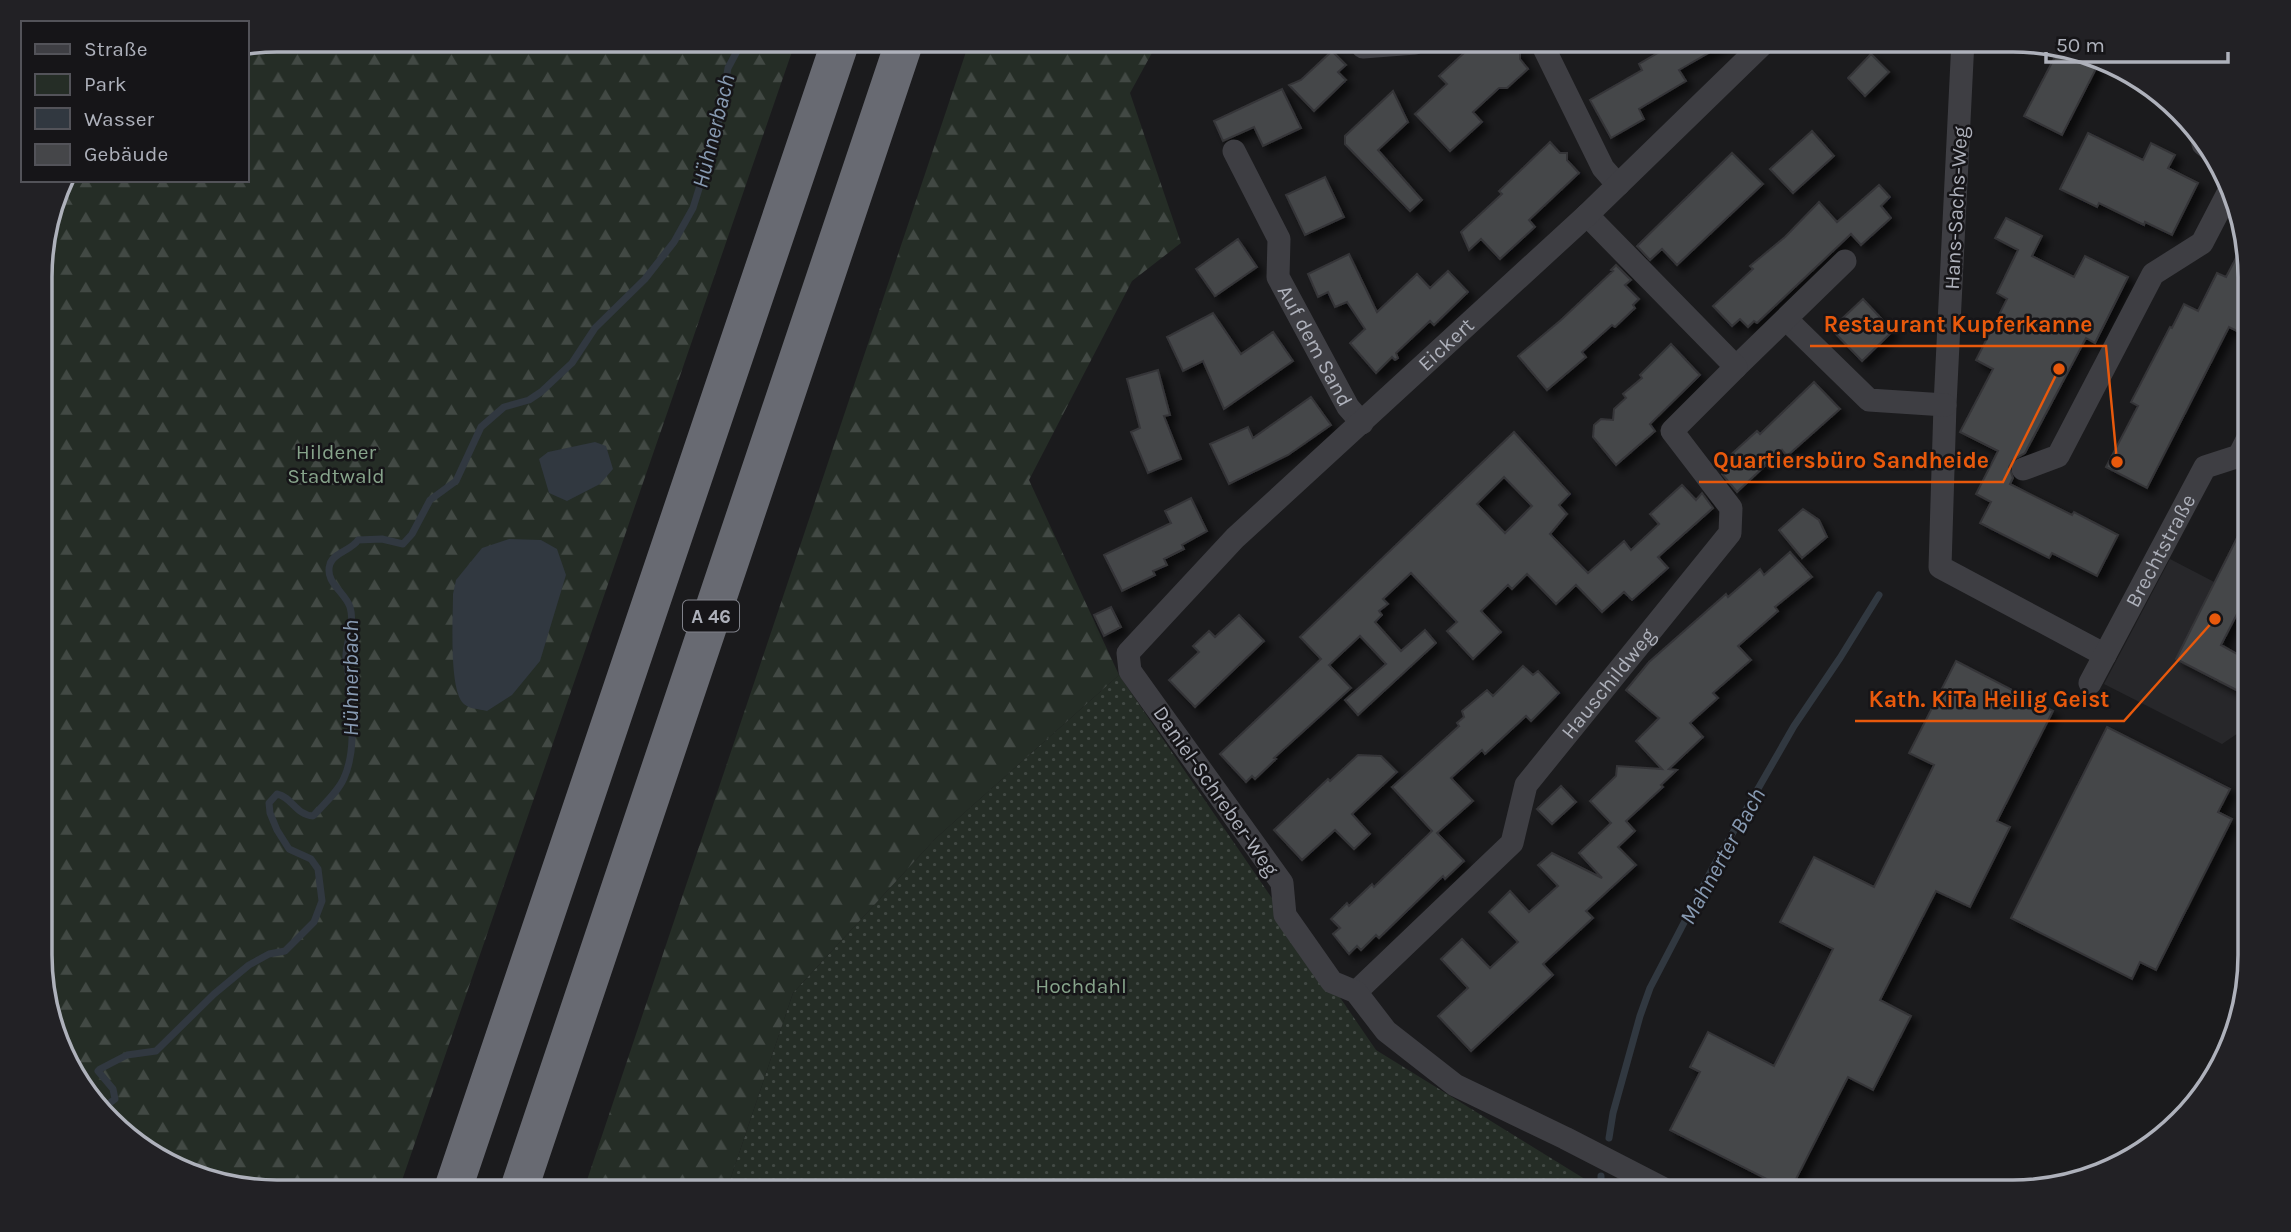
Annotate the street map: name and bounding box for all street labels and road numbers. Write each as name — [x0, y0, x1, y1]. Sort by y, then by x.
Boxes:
street label: Hans-Sachs-Weg — [1940, 126, 1972, 290]
street label: Auf dem Sand — [1273, 281, 1357, 411]
street label: Eickert — [1413, 313, 1479, 376]
street label: Brechtstraße — [2121, 490, 2200, 611]
road number: A 46 — [683, 600, 739, 632]
street label: Hauschildweg — [1556, 623, 1660, 744]
street label: Daniel-Schreber-Weg — [1148, 701, 1284, 881]

